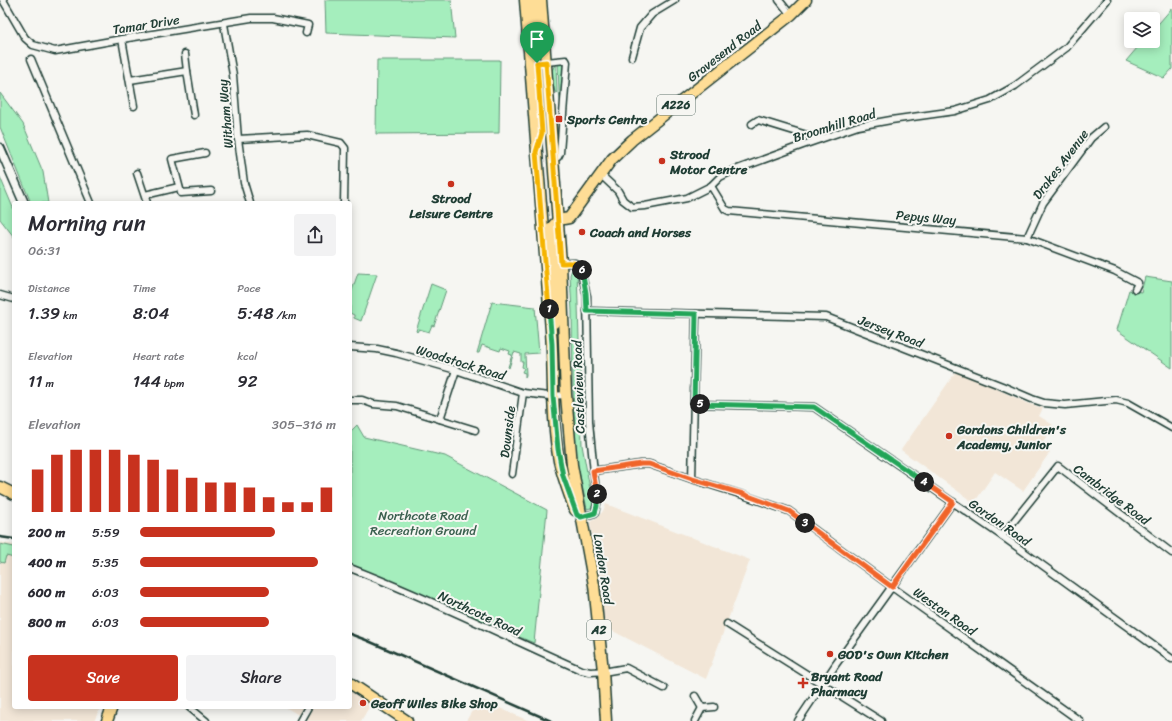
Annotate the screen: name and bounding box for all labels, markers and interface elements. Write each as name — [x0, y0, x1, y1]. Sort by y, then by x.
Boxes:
street label: Tamar Drive — [111, 8, 181, 41]
map controls — [1124, 12, 1160, 48]
button: layers — [1124, 12, 1160, 48]
street label: Gravesend Road — [682, 14, 768, 88]
pin — [520, 22, 554, 63]
icon: arrive — [526, 28, 548, 50]
street label: Witham Way — [211, 78, 240, 149]
road number: A226 — [657, 95, 695, 115]
street label: Broomhill Road — [790, 102, 880, 149]
place label: Sports Centre — [566, 108, 648, 131]
marker: Sports Centre — [554, 114, 564, 124]
street label: Drakes Avenue — [1026, 124, 1095, 205]
place label: Strood Motor Centre — [669, 143, 748, 181]
marker: Strood Motor Centre — [657, 156, 667, 166]
marker: Strood Leisure Centre — [446, 179, 456, 189]
place label: Strood Leisure Centre — [409, 187, 494, 225]
street label: Pepys Way — [895, 203, 957, 232]
text: Morning run — [28, 204, 146, 243]
button: share — [294, 214, 336, 256]
place label: Coach and Horses — [589, 221, 692, 244]
marker: Coach and Horses — [577, 227, 587, 237]
text: 06:31 — [28, 239, 60, 262]
pin: 6 — [572, 260, 592, 280]
text: 6 — [579, 260, 585, 279]
text: Distance — [28, 279, 70, 298]
text: Time — [133, 279, 156, 298]
text: Pace — [237, 279, 261, 298]
text: 1.39 — [28, 298, 60, 328]
text: 8:04 — [133, 298, 169, 328]
text: 5:48 — [237, 298, 274, 328]
pin: 1 — [539, 299, 559, 319]
text: 1 — [547, 299, 551, 318]
text: km — [60, 306, 77, 325]
text: /km — [274, 306, 296, 325]
street label: Jersey Road — [854, 308, 928, 355]
street label: Woodstock Road — [413, 338, 509, 387]
street label: Castleview Road — [565, 339, 592, 434]
text: Elevation — [28, 347, 73, 366]
text: Heart rate — [133, 347, 184, 366]
text: kcal — [237, 347, 257, 366]
text: 11 — [28, 366, 43, 396]
text: 144 — [133, 366, 161, 396]
text: 92 — [237, 366, 258, 396]
text: m — [43, 374, 54, 393]
text: bpm — [161, 374, 184, 393]
pin: 5 — [690, 394, 710, 414]
text: 5 — [697, 394, 703, 413]
street label: Downside — [493, 405, 522, 459]
text: Elevation — [28, 413, 81, 436]
text: 305–316 m — [272, 413, 336, 436]
place label: Gordons Children's Academy, Junior — [956, 418, 1067, 456]
marker: Gordons Children's Academy, Junior — [944, 431, 954, 441]
street label: Cambridge Road — [1068, 458, 1156, 532]
pin: 4 — [914, 472, 934, 492]
text: 4 — [921, 472, 927, 491]
pin: 2 — [587, 484, 607, 504]
text: 2 — [594, 484, 600, 503]
street label: Gordon Road — [964, 492, 1037, 553]
park label: Northcote Road Recreation Ground — [370, 504, 477, 542]
pin: 3 — [795, 513, 815, 533]
text: 3 — [802, 513, 808, 532]
text: 200 m — [28, 521, 65, 544]
text: 5:59 — [92, 521, 120, 544]
street label: London Road — [587, 532, 621, 607]
text: 400 m — [28, 551, 66, 574]
text: 5:35 — [92, 551, 119, 574]
text: 600 m — [28, 581, 65, 604]
text: 6:03 — [92, 581, 119, 604]
street label: Weston Road — [908, 581, 982, 642]
street label: Northcote Road — [434, 584, 526, 643]
text: 800 m — [28, 611, 66, 634]
text: 6:03 — [92, 611, 119, 634]
road number: A2 — [587, 620, 611, 640]
place label: GOD's Own Kitchen — [837, 643, 950, 666]
marker: GOD's Own Kitchen — [825, 649, 835, 659]
button: Save — [28, 655, 178, 701]
button: Share — [186, 655, 336, 701]
place label: Bryant Road Pharmacy — [811, 665, 883, 703]
marker: Bryant Road Pharmacy — [798, 678, 808, 688]
place label: Geoff Wiles Bike Shop — [370, 692, 498, 715]
marker: Geoff Wiles Bike Shop — [358, 698, 368, 708]

